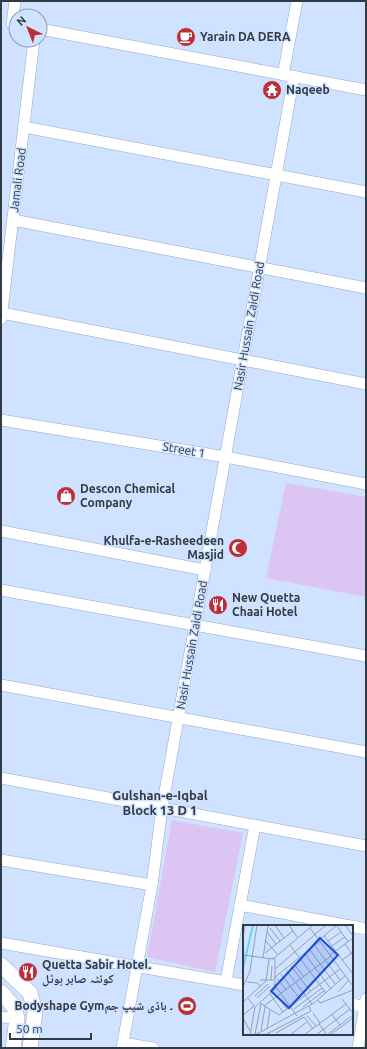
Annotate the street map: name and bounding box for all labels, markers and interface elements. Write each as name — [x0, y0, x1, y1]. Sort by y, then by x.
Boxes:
north arrow — [8, 8, 48, 48]
text: N — [14, 13, 28, 28]
cafe icon: Yarain DA DERA — [175, 26, 197, 48]
place label: Yarain DA DERA — [200, 30, 291, 43]
temple icon: Naqeeb — [261, 79, 283, 101]
place label: Naqeeb — [286, 83, 330, 96]
street label: Jamali Road — [7, 147, 28, 213]
street label: Nasir Hussain Zaidi Road — [231, 260, 266, 391]
street label: Street 1 — [162, 439, 206, 460]
place label: Descon Chemical Company — [80, 482, 176, 509]
shop icon: Descon Chemical Company — [55, 485, 77, 507]
place label: Khulfa-e-Rasheedeen Masjid — [103, 534, 224, 561]
mosque icon: Khulfa-e-Rasheedeen Masjid — [227, 537, 249, 559]
street label: Nasir Hussain Zaidi Road — [174, 579, 209, 710]
place label: New Quetta Chaai Hotel — [232, 591, 300, 618]
restaurant icon: New Quetta Chaai Hotel — [207, 594, 229, 616]
district label: Gulshan-e-Iqbal Block 13 D 1 — [112, 788, 208, 817]
inset map — [243, 925, 353, 1035]
place label: Quetta Sabir Hotel۔ کوئٹہ صابر ہوٹل — [42, 958, 152, 987]
restaurant icon: Quetta Sabir Hotel۔ کوئٹہ صابر ہوٹل — [17, 961, 39, 983]
sports icon: Bodyshape Gym۔ باڈی شیپ جم — [176, 995, 198, 1017]
place label: Bodyshape Gym۔ باڈی شیپ جم — [15, 999, 174, 1014]
scale bar — [10, 1015, 91, 1041]
text: 50 m — [16, 1022, 43, 1035]

